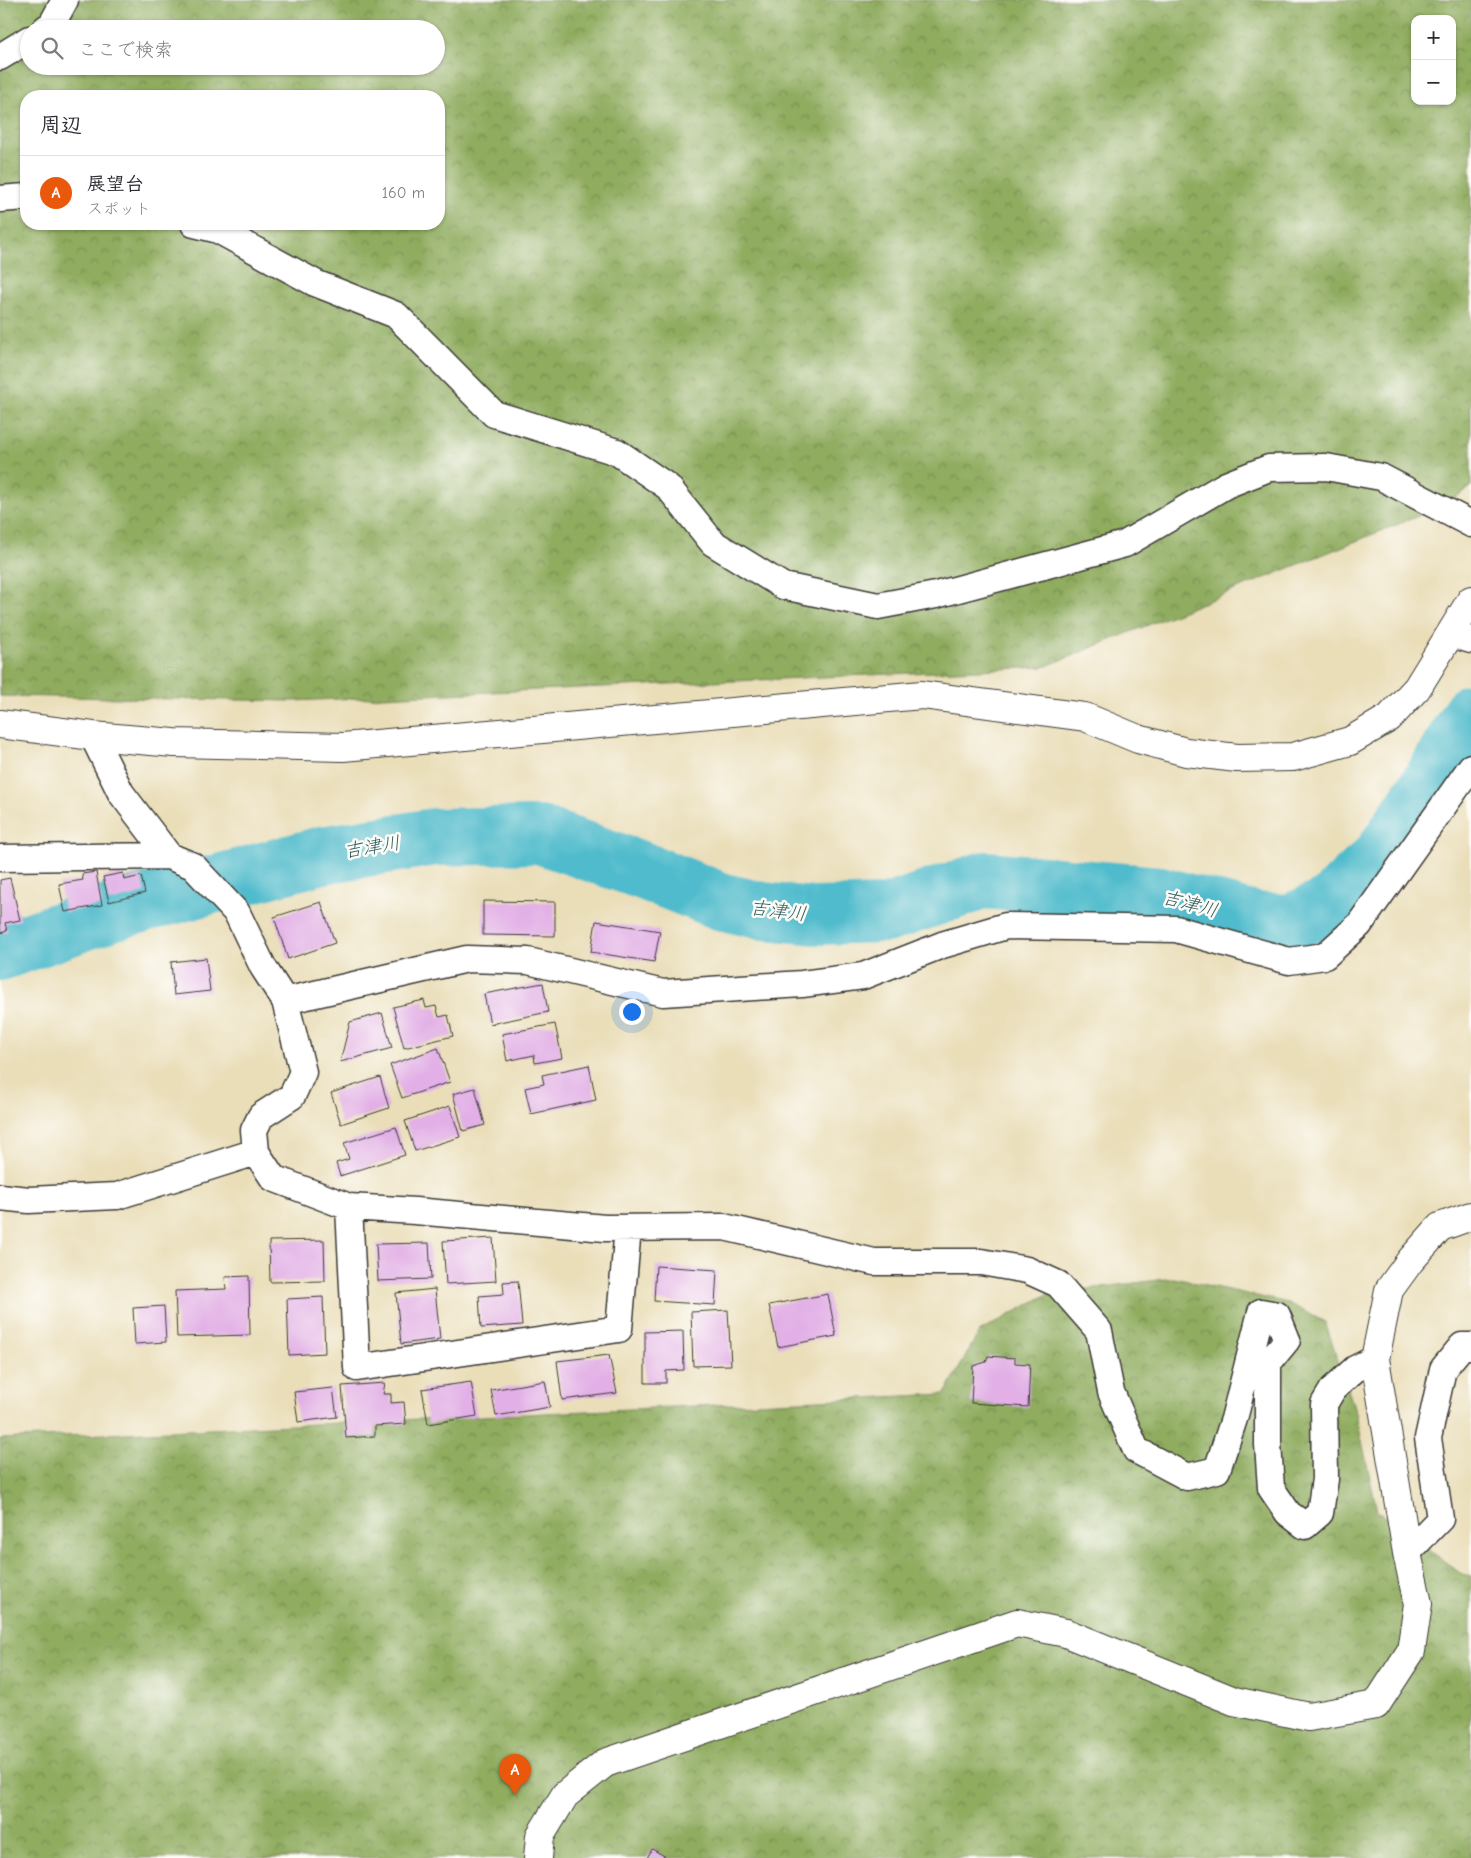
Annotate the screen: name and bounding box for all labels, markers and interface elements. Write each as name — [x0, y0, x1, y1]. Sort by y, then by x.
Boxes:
map controls — [1411, 15, 1456, 105]
button: + — [1411, 15, 1456, 60]
search box — [20, 20, 445, 75]
icon: search — [38, 34, 66, 62]
text: ここで検索 — [78, 39, 173, 61]
button: − — [1411, 60, 1456, 105]
text: 周辺 — [40, 113, 82, 137]
text: 展望台 — [87, 173, 144, 195]
text: A — [52, 184, 60, 202]
text: 160 m — [382, 184, 425, 202]
text: スポット — [87, 200, 151, 218]
water label: 吉津川 — [342, 832, 402, 862]
water label: 吉津川 — [1160, 886, 1220, 922]
water label: 吉津川 — [748, 897, 808, 925]
your location — [619, 999, 645, 1025]
pin: A — [499, 1754, 531, 1795]

